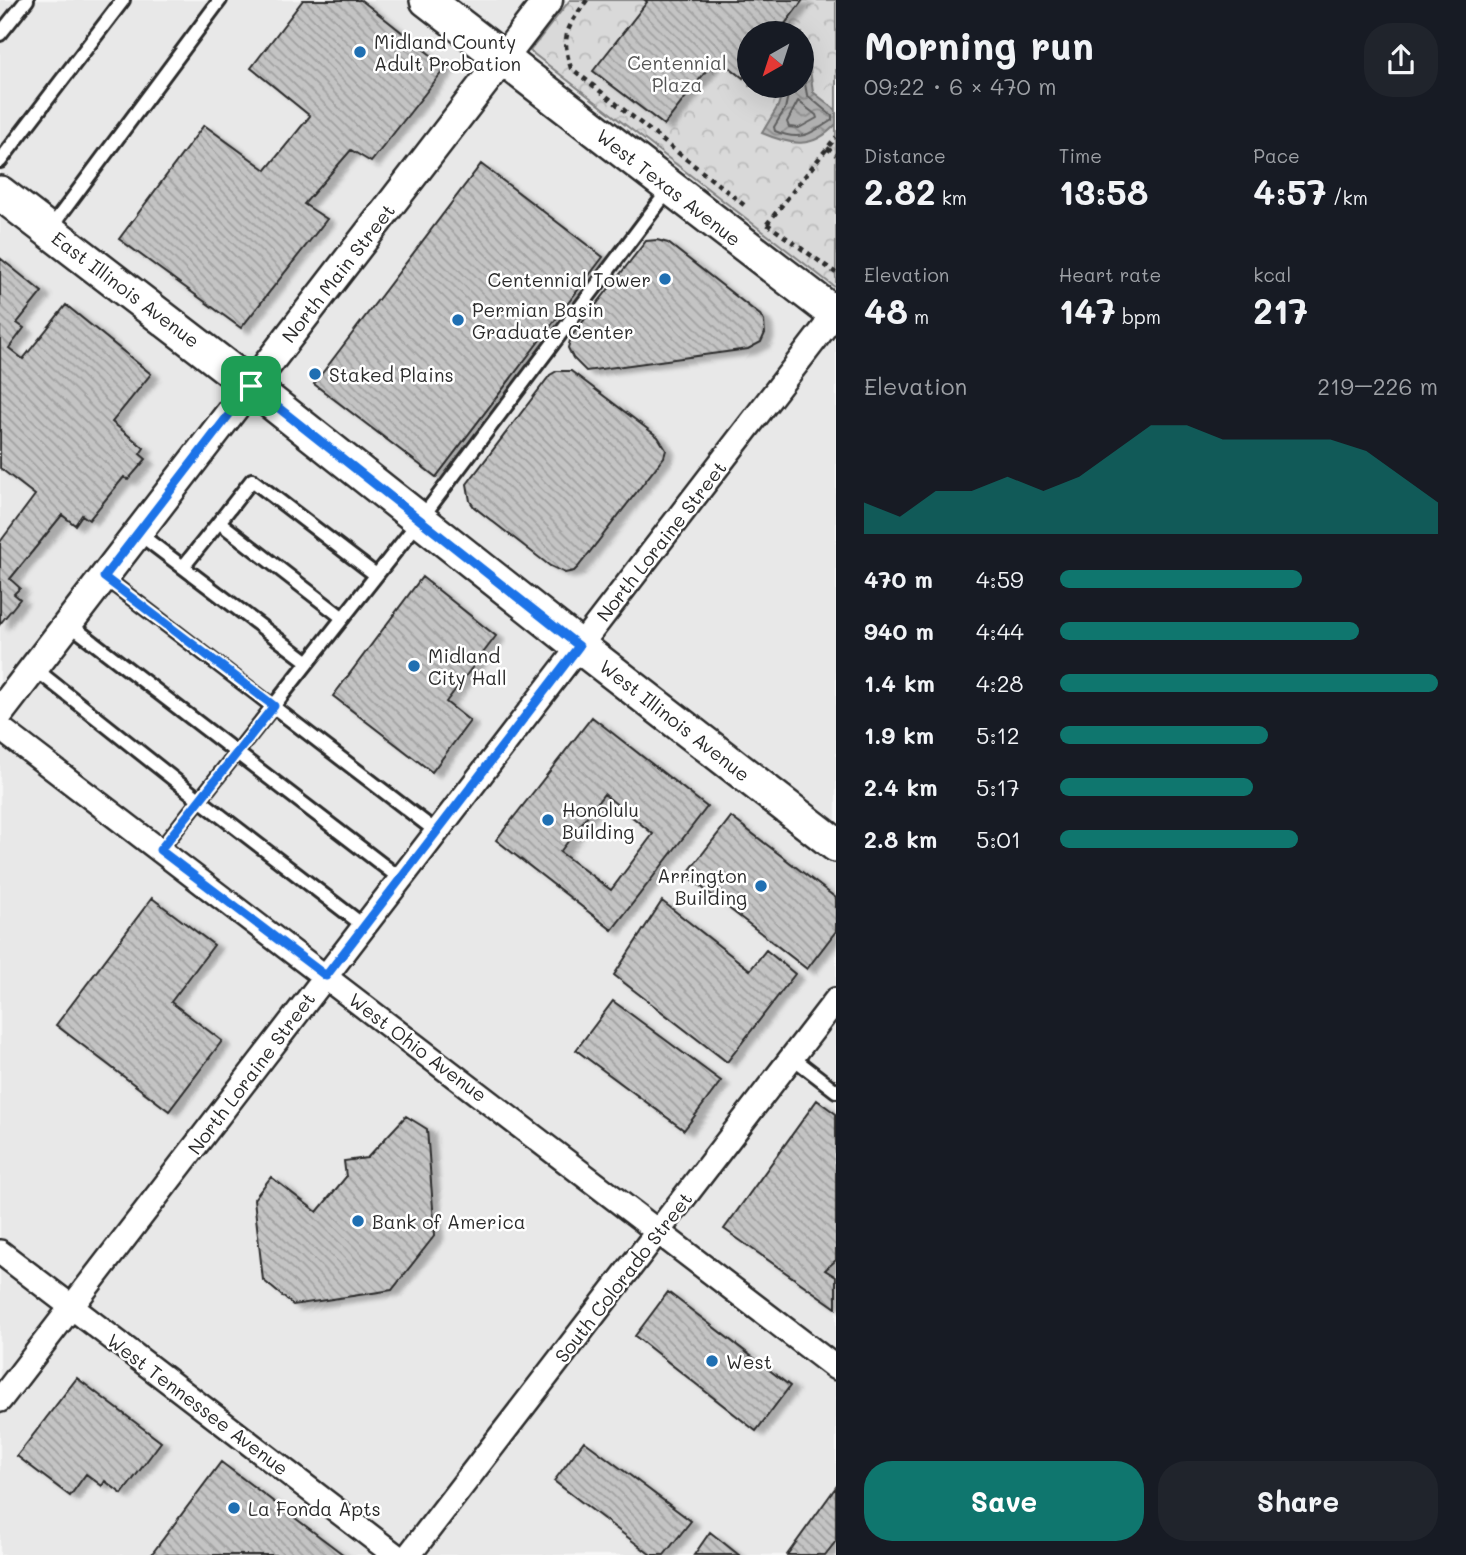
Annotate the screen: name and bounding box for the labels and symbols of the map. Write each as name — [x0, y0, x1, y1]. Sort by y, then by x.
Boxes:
north arrow — [737, 21, 814, 98]
place label: Midland County Adult Probation — [374, 29, 521, 76]
marker: Midland County Adult Probation — [352, 44, 368, 60]
park label: Centennial Plaza — [627, 50, 727, 97]
street label: West Texas Avenue — [592, 123, 746, 251]
street label: North Main Street — [276, 198, 400, 348]
street label: East Illinois Avenue — [47, 225, 205, 353]
place label: Centennial Tower — [488, 267, 651, 292]
marker: Centennial Tower — [657, 271, 673, 287]
place label: Permian Basin Graduate Center — [472, 297, 633, 344]
marker: Permian Basin Graduate Center — [450, 312, 466, 328]
pin — [221, 356, 281, 416]
place label: Staked Plains — [329, 362, 454, 387]
marker: Staked Plains — [307, 366, 323, 382]
street label: North Loraine Street — [590, 456, 732, 626]
place label: Midland City Hall — [428, 643, 507, 690]
street label: West Illinois Avenue — [595, 653, 755, 787]
marker: Midland City Hall — [406, 658, 422, 674]
place label: Honolulu Building — [562, 797, 639, 844]
marker: Honolulu Building — [540, 812, 556, 828]
place label: Arrington Building — [657, 863, 747, 910]
marker: Arrington Building — [753, 878, 769, 894]
street label: North Loraine Street — [182, 987, 320, 1159]
street label: West Ohio Avenue — [344, 987, 492, 1107]
street label: South Colorado Street — [549, 1187, 697, 1367]
place label: Bank of America — [372, 1209, 525, 1234]
marker: Bank of America — [350, 1213, 366, 1229]
street label: West Tennessee Avenue — [102, 1327, 294, 1481]
place label: West — [726, 1349, 772, 1374]
marker: West — [704, 1353, 720, 1369]
place label: La Fonda Apts — [248, 1496, 381, 1521]
marker: La Fonda Apts — [226, 1500, 242, 1516]

